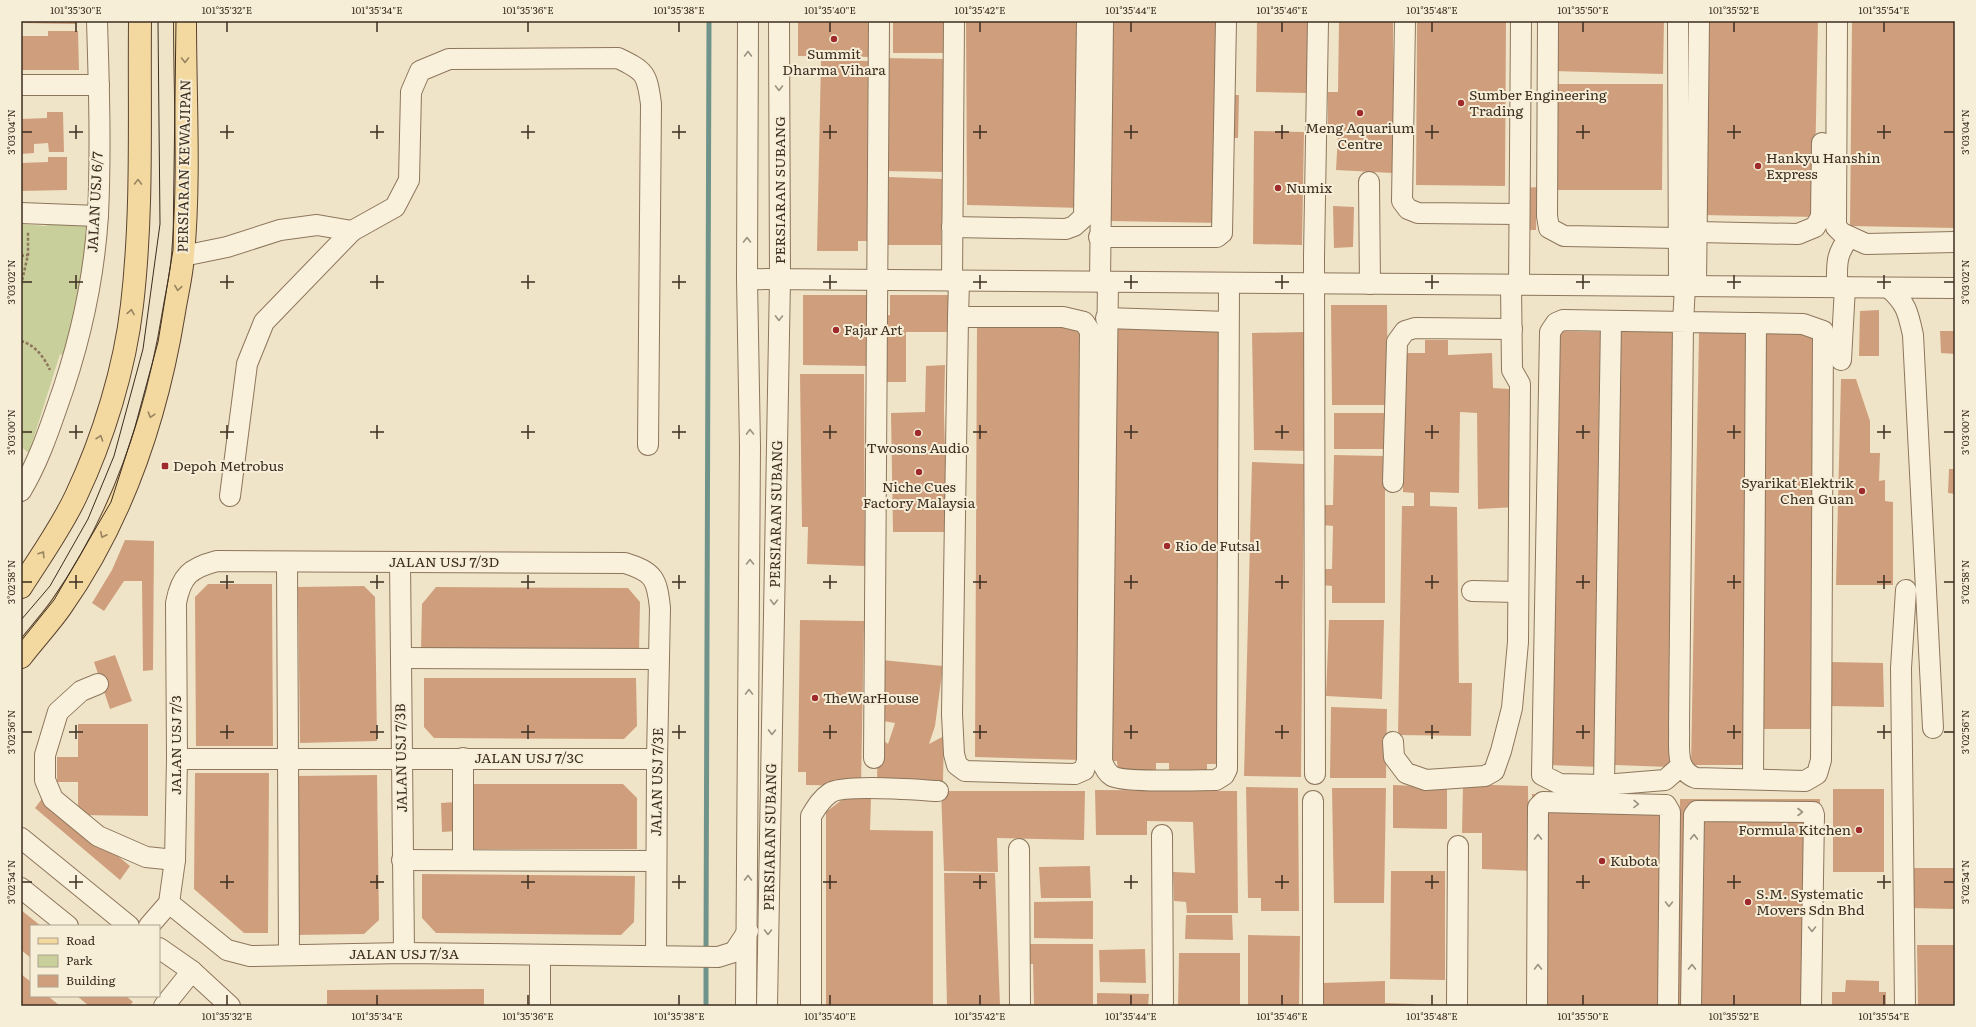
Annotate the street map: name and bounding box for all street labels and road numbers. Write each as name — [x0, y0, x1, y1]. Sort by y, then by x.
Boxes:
street label: PERSIARAN KEWAJIPAN — [171, 79, 195, 253]
street label: PERSIARAN SUBANG — [769, 116, 789, 264]
street label: JALAN USJ 6/7 — [81, 151, 107, 253]
street label: PERSIARAN SUBANG — [764, 439, 786, 588]
street label: JALAN USJ 7/3D — [389, 551, 500, 571]
street label: JALAN USJ 7/3 — [165, 695, 185, 795]
street label: JALAN USJ 7/3B — [389, 703, 411, 813]
street label: JALAN USJ 7/3E — [645, 727, 667, 837]
street label: JALAN USJ 7/3C — [474, 747, 584, 767]
street label: PERSIARAN SUBANG — [758, 762, 780, 911]
street label: JALAN USJ 7/3A — [349, 943, 460, 963]

